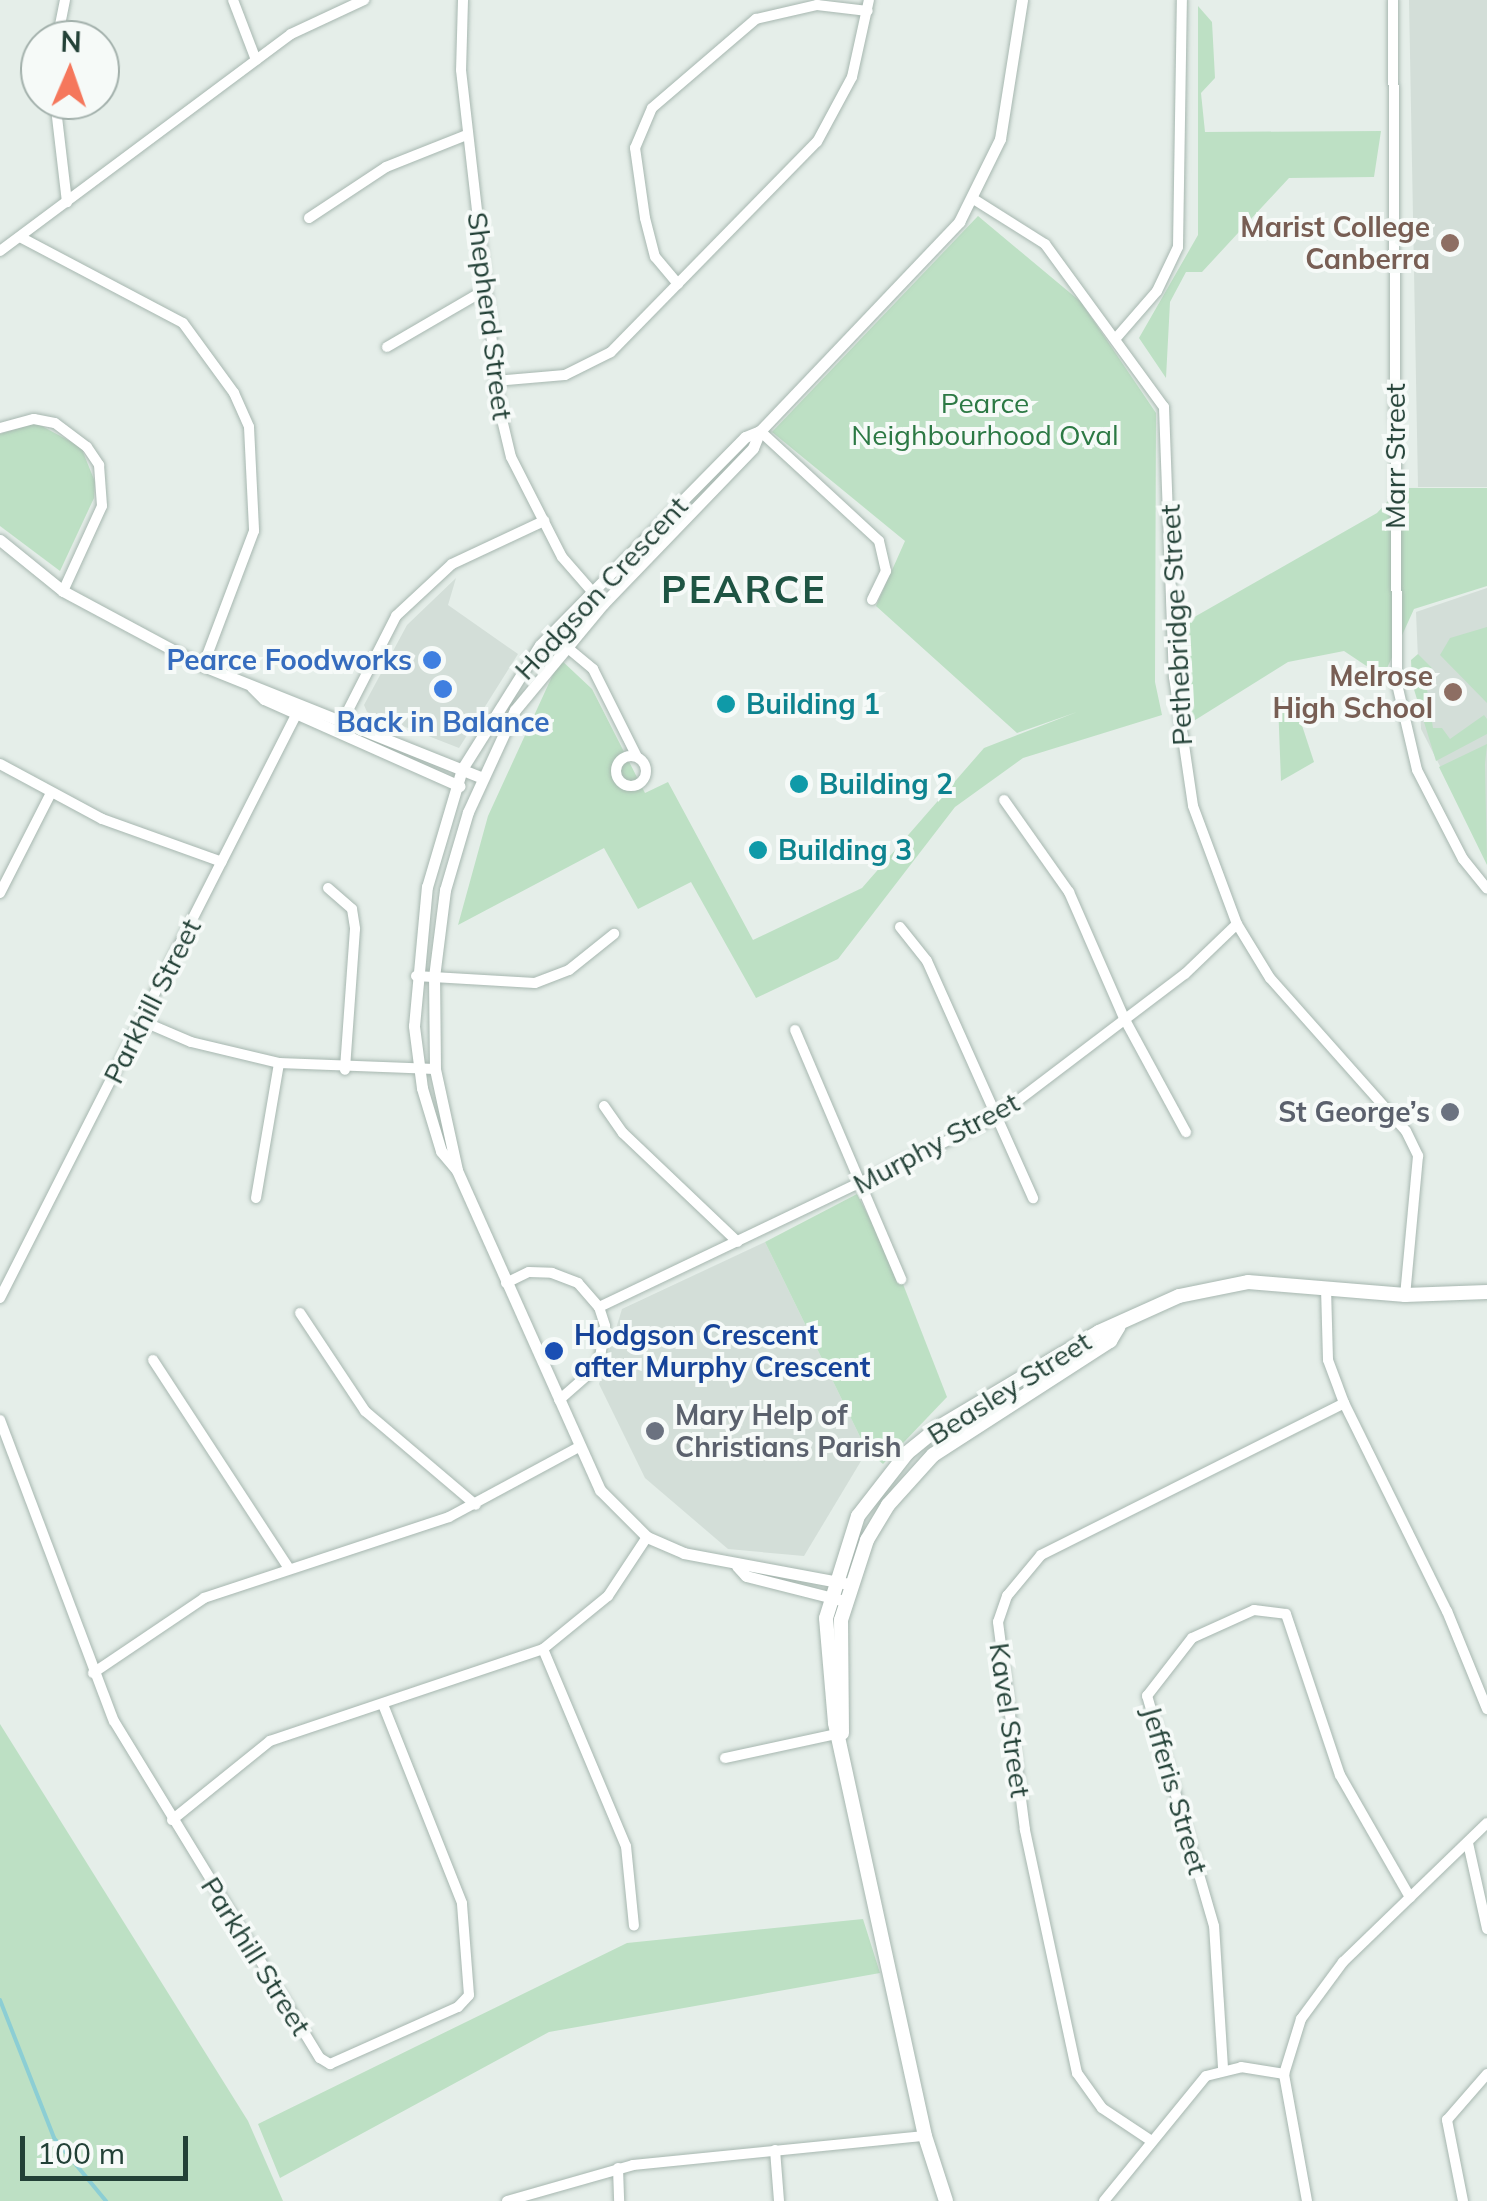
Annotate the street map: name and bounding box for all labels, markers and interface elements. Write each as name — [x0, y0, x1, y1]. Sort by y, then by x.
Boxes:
north arrow — [20, 20, 120, 120]
text: N — [60, 24, 82, 59]
street label: Shepherd Street — [461, 210, 519, 422]
place label: Marist College Canberra — [1240, 210, 1430, 276]
marker: Marist College Canberra — [1439, 232, 1461, 254]
street label: Marr Street — [1378, 383, 1412, 529]
park label: Pearce Neighbourhood Oval — [851, 386, 1119, 452]
street label: Hodgson Crescent — [508, 490, 694, 686]
street label: Pethebridge Street — [1153, 504, 1199, 746]
district label: PEARCE — [661, 567, 827, 613]
place label: Pearce Foodworks — [166, 643, 412, 677]
marker: Pearce Foodworks — [421, 649, 443, 671]
place label: Melrose High School — [1273, 659, 1433, 725]
marker: Back in Balance — [432, 678, 454, 700]
marker: Melrose High School — [1442, 681, 1464, 703]
place label: Building 1 — [746, 687, 880, 721]
marker: Building 1 — [715, 693, 737, 715]
place label: Back in Balance — [336, 705, 550, 739]
place label: Building 2 — [819, 767, 953, 801]
marker: Building 2 — [788, 773, 810, 795]
place label: Building 3 — [778, 833, 912, 867]
marker: Building 3 — [747, 839, 769, 861]
street label: Parkhill Street — [96, 913, 208, 1089]
street label: Murphy Street — [847, 1085, 1025, 1201]
place label: St George’s — [1278, 1095, 1430, 1129]
marker: St George’s — [1439, 1101, 1461, 1123]
place label: Hodgson Crescent after Murphy Crescent — [574, 1318, 870, 1384]
street label: Beasley Street — [921, 1324, 1097, 1452]
marker: Hodgson Crescent after Murphy Crescent — [543, 1340, 565, 1362]
place label: Mary Help of Christians Parish — [675, 1398, 902, 1464]
marker: Mary Help of Christians Parish — [644, 1420, 666, 1442]
street label: Kavel Street — [983, 1641, 1037, 1799]
street label: Jefferis Street — [1135, 1702, 1215, 1878]
street label: Parkhill Street — [194, 1871, 318, 2041]
scale bar — [25, 2116, 192, 2178]
text: 100 m — [37, 2134, 125, 2172]

